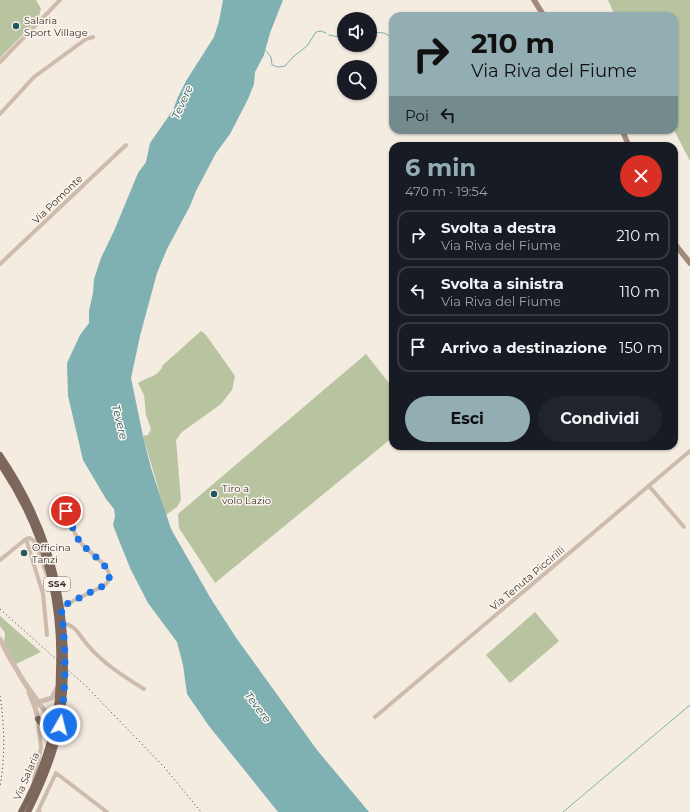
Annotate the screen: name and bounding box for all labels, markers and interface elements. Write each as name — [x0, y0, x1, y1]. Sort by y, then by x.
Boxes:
map controls — [337, 12, 377, 100]
button: sound — [337, 12, 377, 52]
place label: Salaria Sport Village — [24, 14, 88, 39]
marker: Salaria Sport Village — [11, 21, 21, 31]
text: 210 m — [471, 26, 555, 60]
icon: right — [405, 28, 457, 80]
button: search — [337, 60, 377, 100]
text: Via Riva del Fiume — [471, 60, 637, 82]
water label: Tevere — [168, 83, 196, 121]
icon: left — [437, 104, 459, 126]
text: Poi — [405, 106, 429, 125]
text: 6 min — [405, 153, 476, 182]
button: close — [620, 155, 662, 197]
street label: Via Pomonte — [29, 172, 85, 227]
text: 470 m · 19:54 — [405, 183, 488, 199]
text: Svolta a destra — [441, 218, 556, 237]
icon: right — [407, 224, 429, 246]
text: 210 m — [616, 226, 660, 245]
text: Via Riva del Fiume — [441, 237, 561, 253]
text: Svolta a sinistra — [441, 274, 564, 293]
icon: left — [407, 280, 429, 302]
text: 110 m — [619, 282, 660, 301]
text: Via Riva del Fiume — [441, 293, 561, 309]
icon: arrive — [407, 336, 429, 358]
text: Arrivo a destinazione — [441, 338, 607, 357]
text: 150 m — [619, 338, 663, 357]
button: Esci — [405, 396, 530, 442]
button: Condividi — [538, 396, 662, 442]
water label: Tevere — [109, 403, 131, 441]
place label: Tiro a volo Lazio — [222, 482, 271, 507]
marker: Tiro a volo Lazio — [209, 489, 219, 499]
pin — [49, 494, 83, 528]
icon: arrive — [55, 500, 77, 522]
place label: Officina Tanzi — [32, 541, 71, 566]
street label: Via Tenuta Piccirilli — [487, 543, 567, 613]
marker: Officina Tanzi — [19, 548, 29, 558]
road number: SS4 — [44, 577, 70, 591]
water label: Tevere — [242, 689, 275, 726]
position arrow — [39, 704, 81, 746]
street label: Via Salaria — [10, 750, 42, 802]

